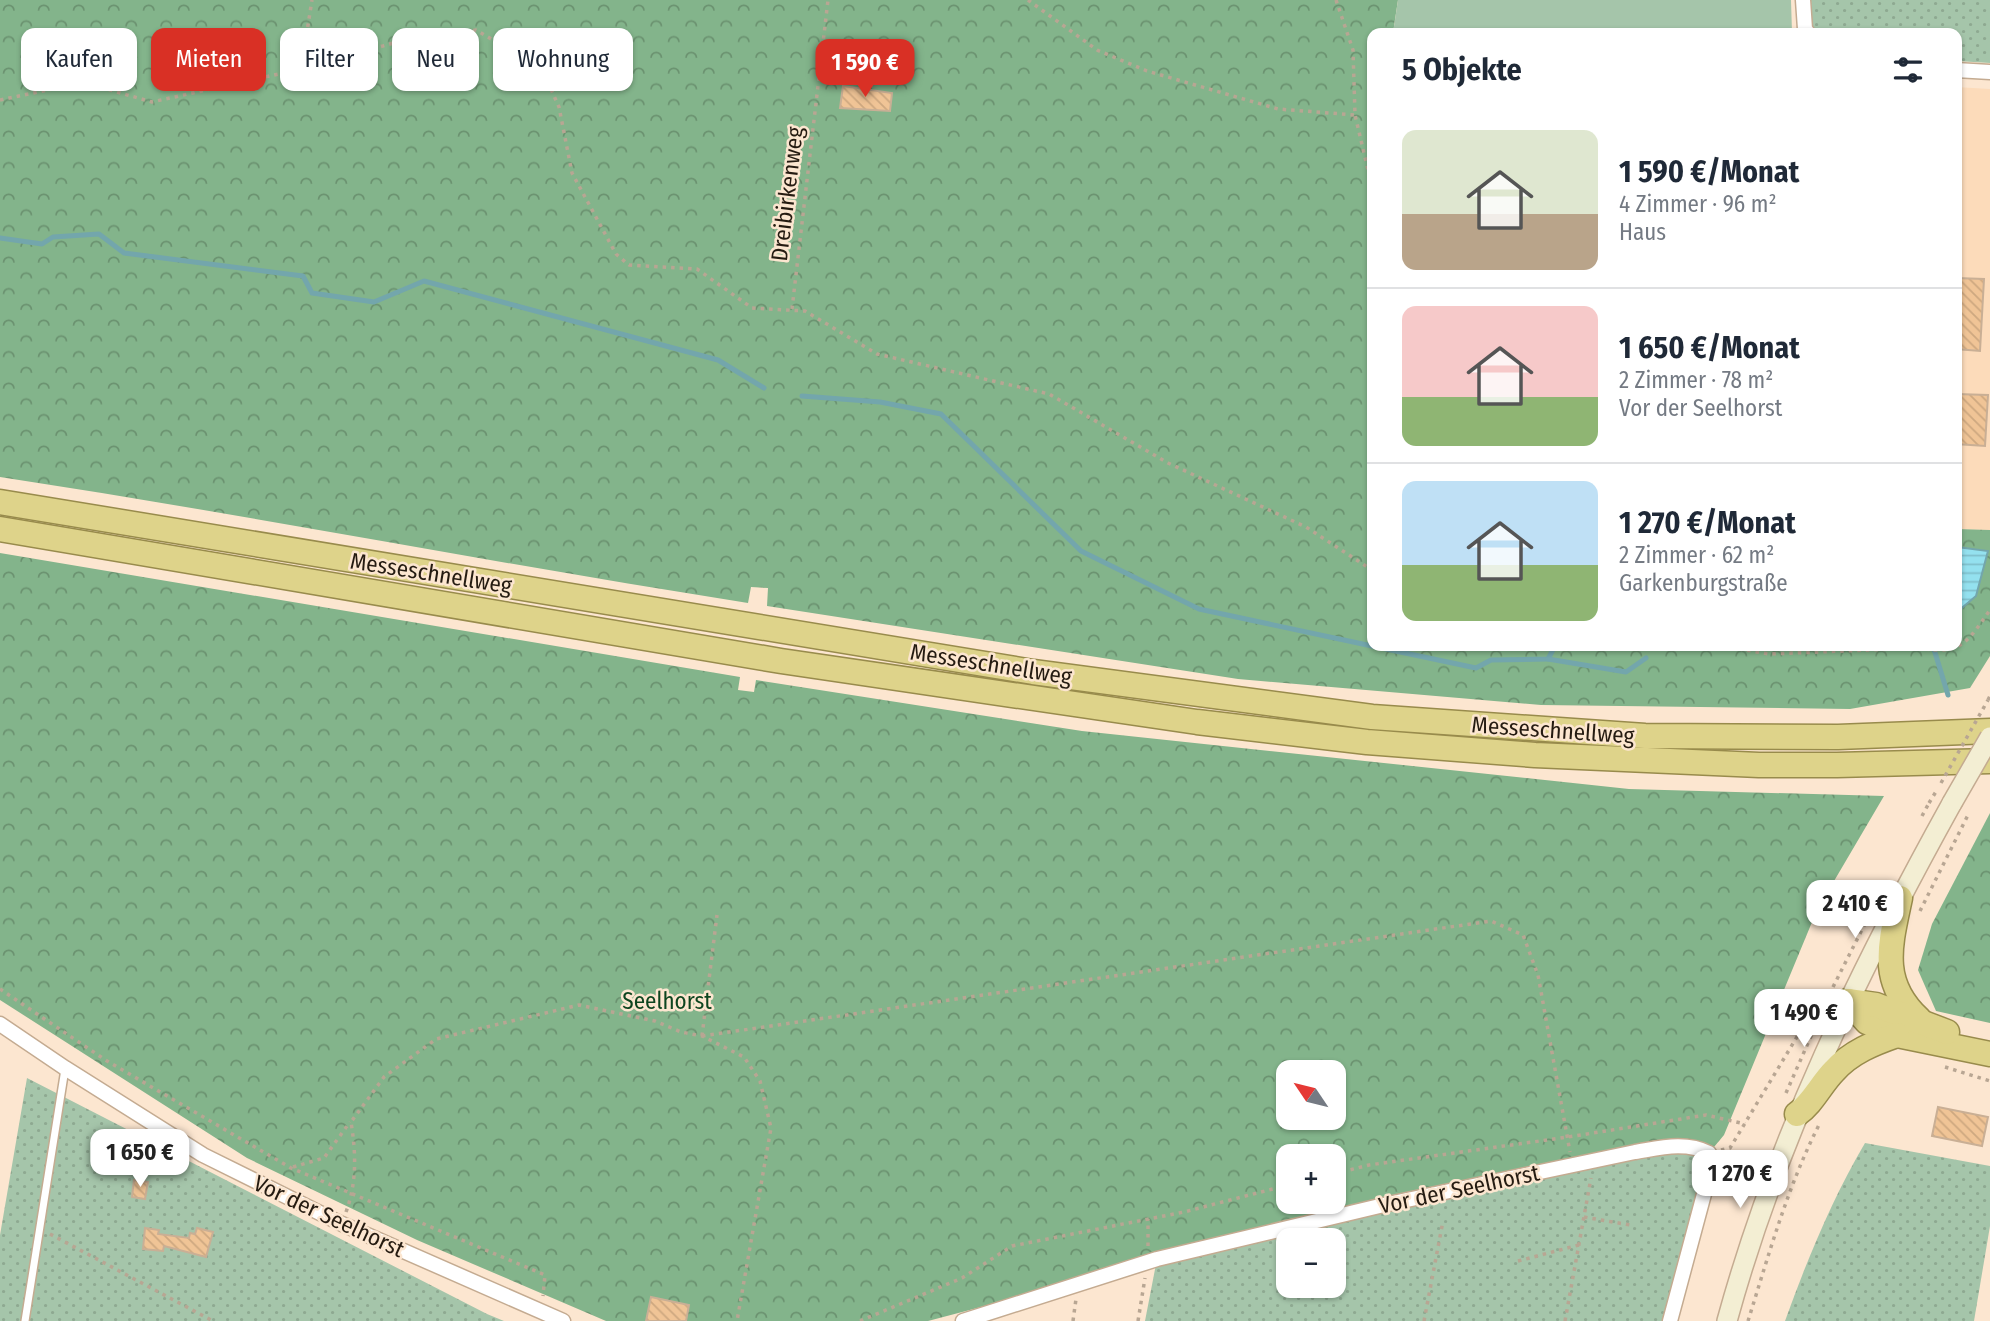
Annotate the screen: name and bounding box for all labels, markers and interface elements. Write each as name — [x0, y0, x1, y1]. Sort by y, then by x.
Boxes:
chip: Kaufen — [21, 28, 137, 91]
chip: Mieten — [151, 28, 266, 91]
chip: Filter — [280, 28, 378, 91]
chip: Neu — [392, 28, 479, 91]
chip: Wohnung — [493, 28, 633, 91]
pin: 1 590 € — [800, 40, 930, 99]
text: 1 590 € — [831, 48, 899, 76]
icon: filters — [1889, 51, 1927, 89]
text: 5 Objekte — [1402, 52, 1522, 88]
street label: Dreibirkenweg — [765, 125, 809, 263]
text: 1 590 €/Monat — [1619, 154, 1799, 190]
icon: home — [1458, 158, 1542, 242]
text: 4 Zimmer · 96 m² — [1619, 190, 1777, 218]
text: Haus — [1619, 218, 1666, 246]
text: 1 650 €/Monat — [1619, 330, 1800, 366]
icon: home — [1458, 334, 1542, 418]
text: 2 Zimmer · 78 m² — [1619, 366, 1773, 394]
text: Vor der Seelhorst — [1619, 394, 1782, 422]
text: 1 270 €/Monat — [1619, 505, 1796, 541]
icon: home — [1458, 509, 1542, 593]
text: 2 Zimmer · 62 m² — [1619, 541, 1774, 569]
street label: Messeschnellweg — [348, 546, 514, 600]
text: Garkenburgstraße — [1619, 569, 1788, 597]
street label: Messeschnellweg — [908, 637, 1074, 691]
street label: Messeschnellweg — [1471, 710, 1636, 750]
pin: 2 410 € — [1790, 880, 1920, 940]
text: 2 410 € — [1822, 889, 1888, 917]
park label: Seelhorst — [622, 987, 712, 1015]
pin: 1 490 € — [1739, 990, 1869, 1049]
text: 1 490 € — [1770, 998, 1838, 1026]
north arrow — [1276, 1060, 1346, 1130]
map controls — [1276, 1060, 1346, 1298]
pin: 1 650 € — [75, 1130, 205, 1189]
text: 1 650 € — [106, 1138, 174, 1166]
button: + — [1276, 1144, 1346, 1214]
pin: 1 270 € — [1675, 1150, 1805, 1210]
street label: Vor der Seelhorst — [1376, 1158, 1542, 1220]
text: 1 270 € — [1708, 1159, 1772, 1187]
street label: Vor der Seelhorst — [249, 1169, 409, 1263]
button: − — [1276, 1228, 1346, 1298]

